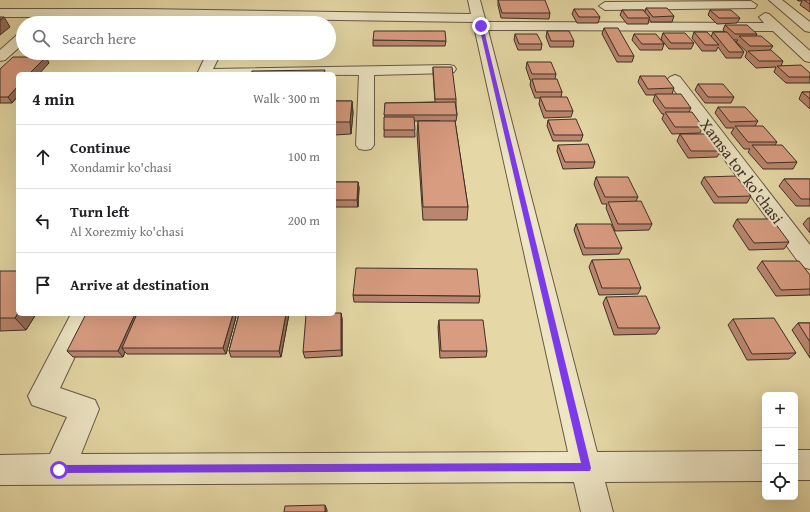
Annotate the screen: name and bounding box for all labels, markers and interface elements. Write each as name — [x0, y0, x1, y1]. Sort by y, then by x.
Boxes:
search box — [16, 16, 336, 60]
route end — [472, 17, 490, 35]
icon: search — [30, 27, 52, 49]
text: Search here — [62, 28, 136, 49]
text: 4 min — [32, 86, 74, 111]
text: Walk · 300 m — [253, 89, 320, 108]
street label: Xamsa tor ko'chasi — [694, 113, 790, 229]
text: Continue — [70, 137, 131, 158]
icon: ahead — [32, 146, 54, 168]
text: 100 m — [288, 147, 320, 166]
text: Xondamir ko'chasi — [70, 158, 172, 177]
text: Turn left — [70, 201, 129, 222]
icon: left — [32, 210, 54, 232]
text: 200 m — [288, 211, 320, 230]
text: Al Xorezmiy ko'chasi — [70, 222, 184, 241]
icon: arrive — [32, 274, 54, 296]
text: Arrive at destination — [70, 274, 209, 295]
map controls — [762, 392, 798, 500]
button: + — [762, 392, 798, 428]
button: − — [762, 428, 798, 464]
route start — [50, 461, 68, 479]
button: locate — [762, 464, 798, 500]

